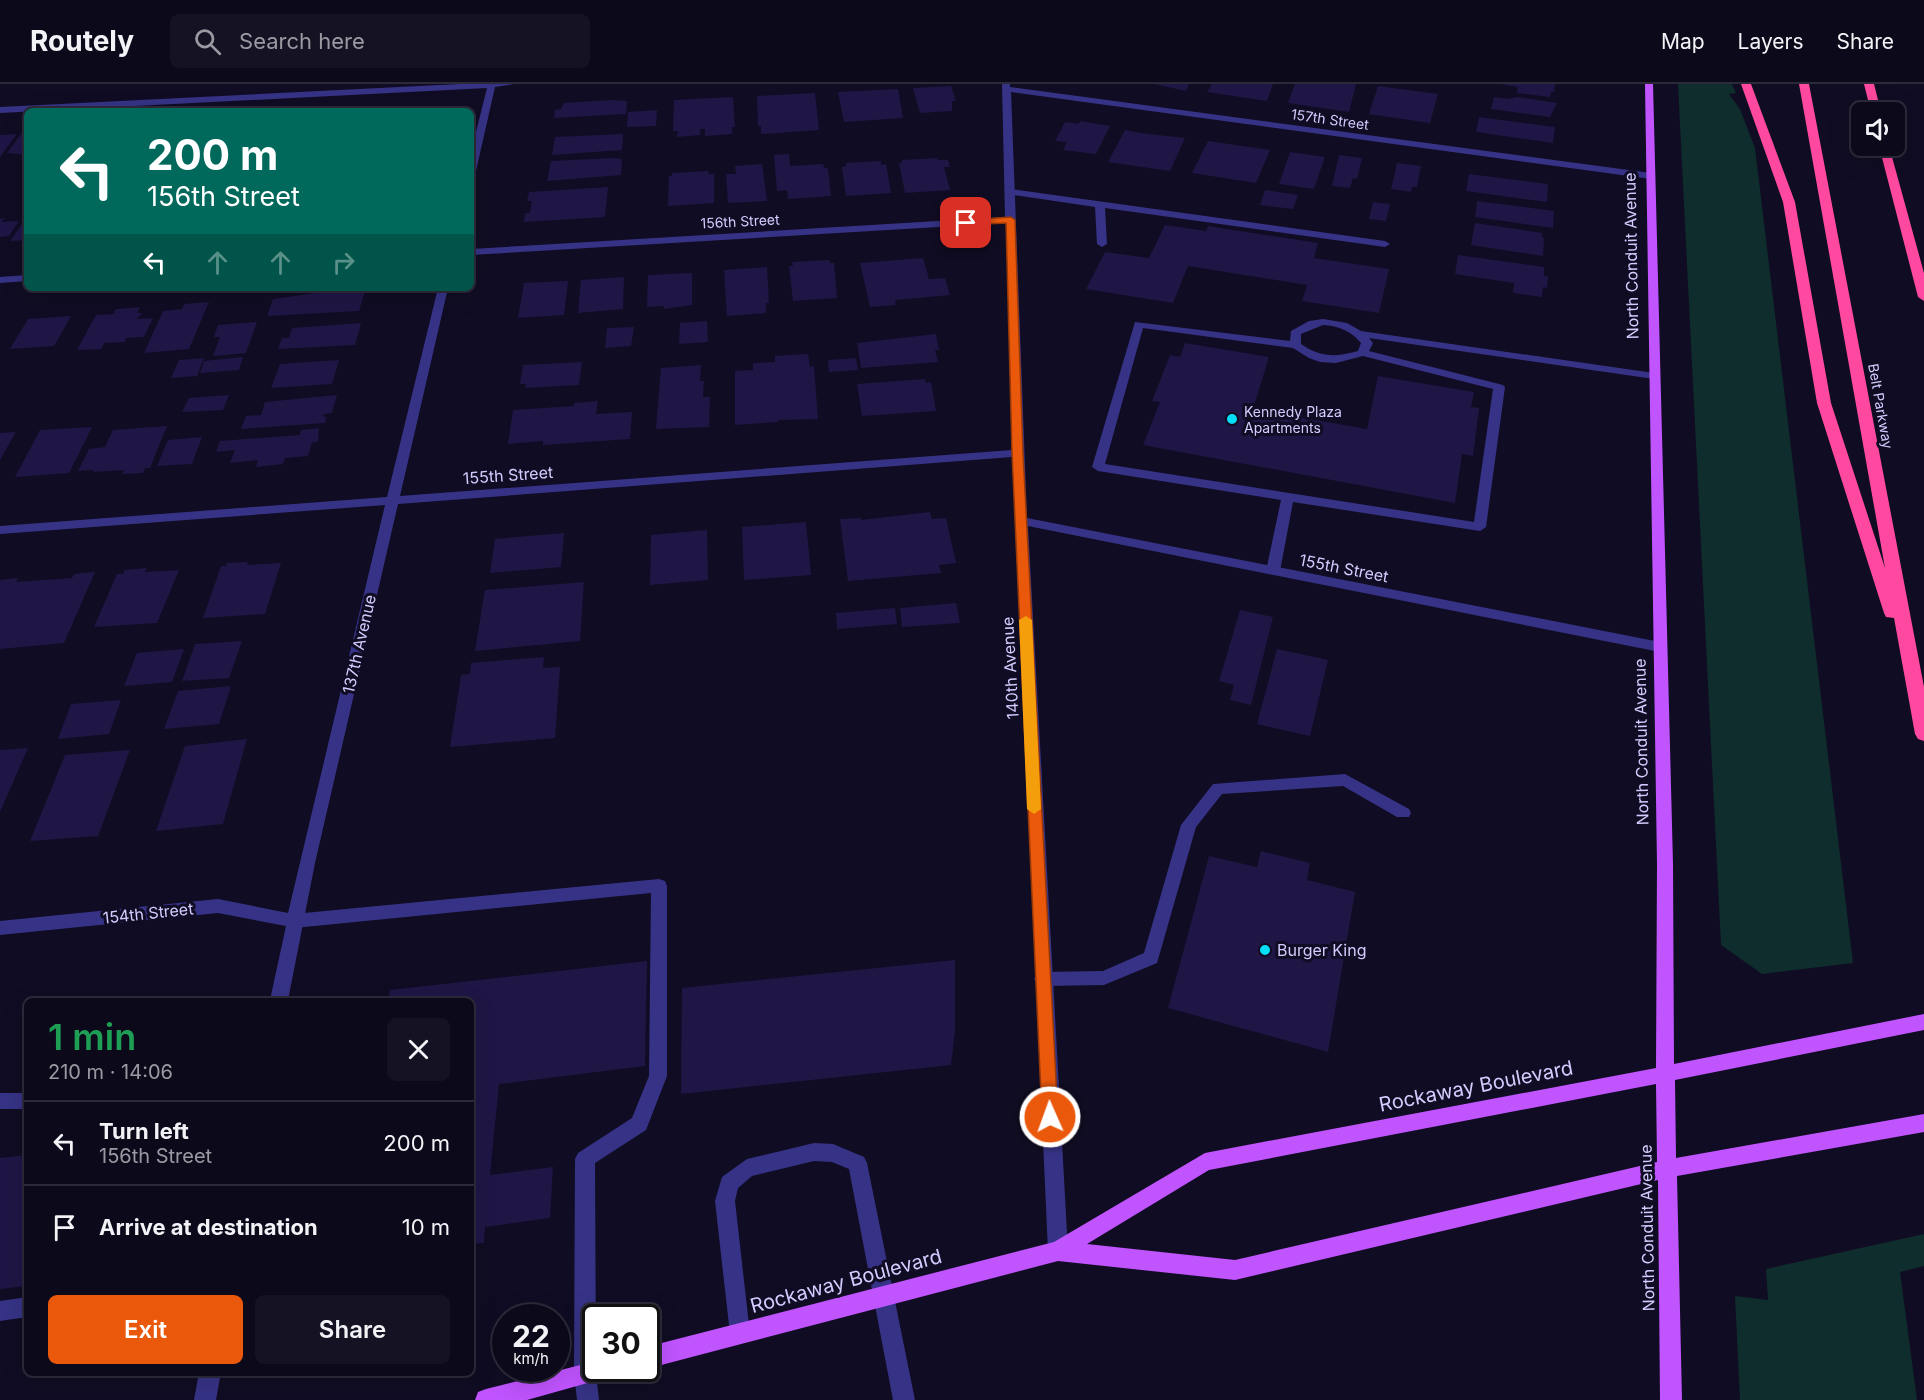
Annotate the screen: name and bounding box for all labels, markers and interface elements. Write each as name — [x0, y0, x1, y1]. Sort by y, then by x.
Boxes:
search box — [170, 14, 590, 68]
text: Routely — [30, 24, 134, 58]
icon: search — [191, 25, 224, 58]
text: Search here — [239, 28, 365, 54]
text: Map — [1661, 29, 1705, 54]
text: Layers — [1738, 29, 1804, 54]
text: Share — [1837, 29, 1894, 54]
map controls — [1851, 102, 1905, 156]
button: sound — [1851, 102, 1905, 156]
street label: 157th Street — [1290, 105, 1370, 133]
text: 200 m — [147, 129, 278, 180]
icon: left — [48, 132, 126, 210]
street label: North Conduit Avenue — [1620, 172, 1642, 340]
text: 156th Street — [147, 180, 300, 213]
pin — [940, 197, 991, 248]
icon: arrive — [949, 206, 982, 239]
street label: 156th Street — [700, 210, 780, 232]
icon: left — [138, 246, 171, 279]
icon: ahead — [201, 246, 234, 279]
icon: ahead — [264, 246, 297, 279]
icon: right — [327, 246, 360, 279]
street label: Belt Parkway — [1865, 362, 1897, 450]
place label: Kennedy Plaza Apartments — [1244, 403, 1342, 436]
marker: Kennedy Plaza Apartments — [1225, 412, 1239, 426]
street label: 155th Street — [462, 462, 554, 488]
street label: 155th Street — [1298, 550, 1390, 586]
street label: 137th Avenue — [338, 593, 380, 695]
street label: 140th Avenue — [997, 616, 1023, 720]
street label: North Conduit Avenue — [1630, 658, 1652, 826]
street label: 154th Street — [102, 898, 194, 928]
place label: Burger King — [1277, 940, 1367, 960]
marker: Burger King — [1258, 943, 1272, 957]
text: 1 min — [48, 1015, 136, 1059]
button: close — [387, 1018, 450, 1081]
street label: Rockaway Boulevard — [1377, 1055, 1575, 1117]
text: 210 m · 14:06 — [48, 1060, 173, 1084]
position arrow — [1018, 1085, 1082, 1149]
text: Turn left — [99, 1118, 189, 1144]
icon: left — [48, 1127, 81, 1160]
text: 200 m — [383, 1130, 450, 1156]
text: 156th Street — [99, 1144, 212, 1168]
street label: North Conduit Avenue — [1636, 1144, 1658, 1312]
icon: arrive — [48, 1211, 81, 1244]
text: Arrive at destination — [99, 1214, 318, 1240]
text: 10 m — [402, 1214, 450, 1240]
street label: Rockaway Boulevard — [748, 1244, 944, 1318]
button: Exit — [48, 1295, 243, 1364]
button: Share — [255, 1295, 450, 1364]
speed limit sign: 30 — [582, 1304, 660, 1382]
text: 22 — [512, 1318, 550, 1354]
text: km/h — [513, 1349, 549, 1368]

